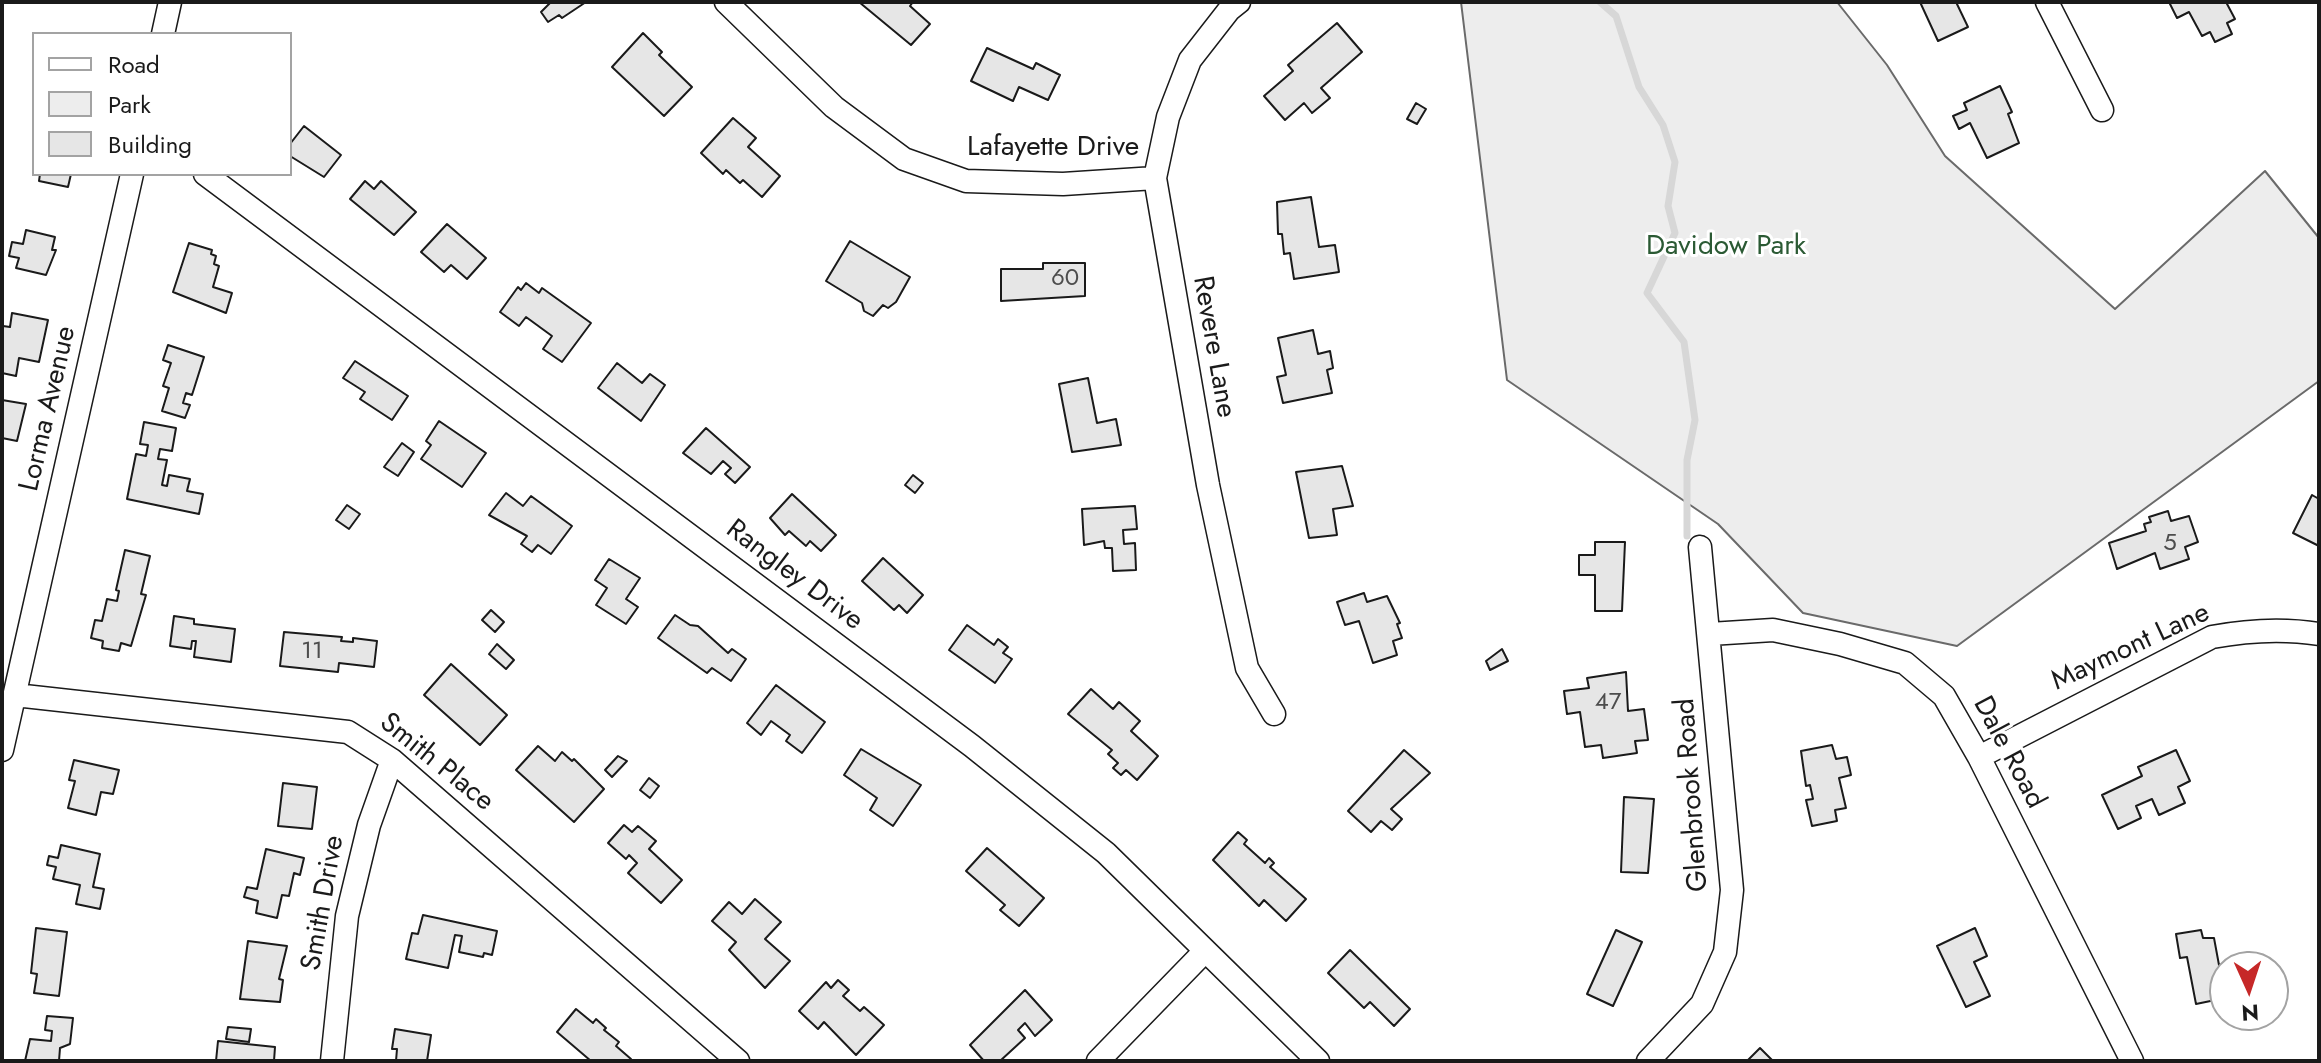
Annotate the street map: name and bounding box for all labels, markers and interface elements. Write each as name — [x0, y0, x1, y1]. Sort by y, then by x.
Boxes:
legend — [32, 32, 292, 176]
text: Road — [108, 47, 160, 82]
text: Park — [108, 87, 151, 122]
text: Building — [108, 127, 192, 162]
street label: Lafayette Drive — [967, 131, 1139, 165]
park label: Davidow Park — [1646, 230, 1806, 264]
house number: 60 — [1051, 265, 1079, 293]
street label: Revere Lane — [1184, 274, 1242, 420]
street label: Lorma Avenue — [14, 323, 84, 495]
street label: Rangley Drive — [719, 513, 869, 639]
house number: 5 — [2163, 530, 2177, 558]
street label: Maymont Lane — [2047, 597, 2215, 699]
house number: 11 — [301, 638, 323, 666]
house number: 47 — [1595, 689, 1621, 717]
street label: Dale Road — [1964, 691, 2052, 815]
street label: Glenbrook Road — [1669, 697, 1717, 893]
street label: Smith Place — [372, 707, 500, 819]
street label: Smith Drive — [296, 833, 352, 973]
north arrow — [2209, 951, 2289, 1031]
text: N — [2241, 997, 2260, 1029]

